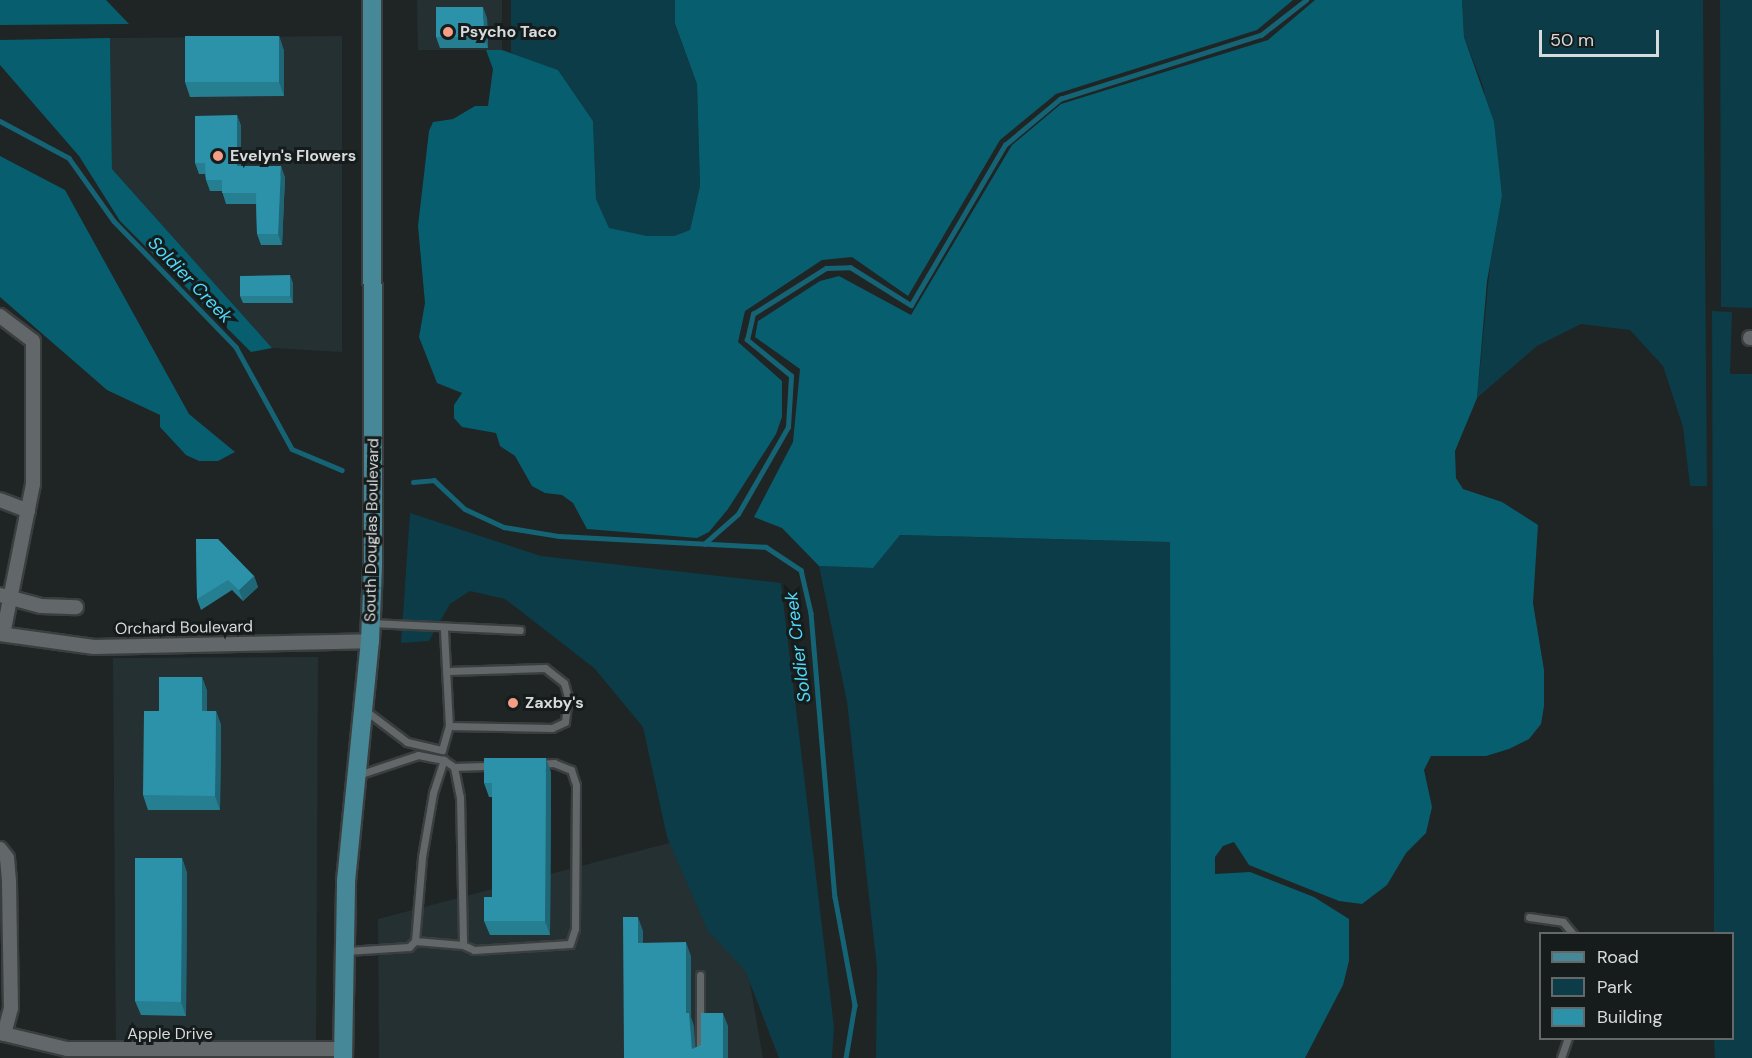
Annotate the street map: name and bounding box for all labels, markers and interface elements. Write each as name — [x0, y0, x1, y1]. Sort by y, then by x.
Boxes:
scale bar — [1542, 18, 1662, 56]
place label: Psycho Taco — [460, 22, 557, 42]
marker: Psycho Taco — [441, 25, 455, 39]
text: 50 m — [1550, 28, 1594, 52]
place label: Evelyn's Flowers — [230, 146, 356, 166]
marker: Evelyn's Flowers — [211, 149, 225, 163]
water label: Soldier Creek — [143, 232, 237, 328]
street label: South Douglas Boulevard — [361, 438, 383, 622]
water label: Soldier Creek — [780, 590, 816, 704]
street label: Orchard Boulevard — [115, 617, 253, 639]
place label: Zaxby's — [525, 693, 584, 713]
marker: Zaxby's — [506, 696, 520, 710]
legend — [1539, 932, 1734, 1040]
text: Road — [1597, 945, 1639, 969]
text: Park — [1597, 975, 1633, 999]
text: Building — [1597, 1005, 1662, 1029]
street label: Apple Drive — [127, 1024, 213, 1044]

